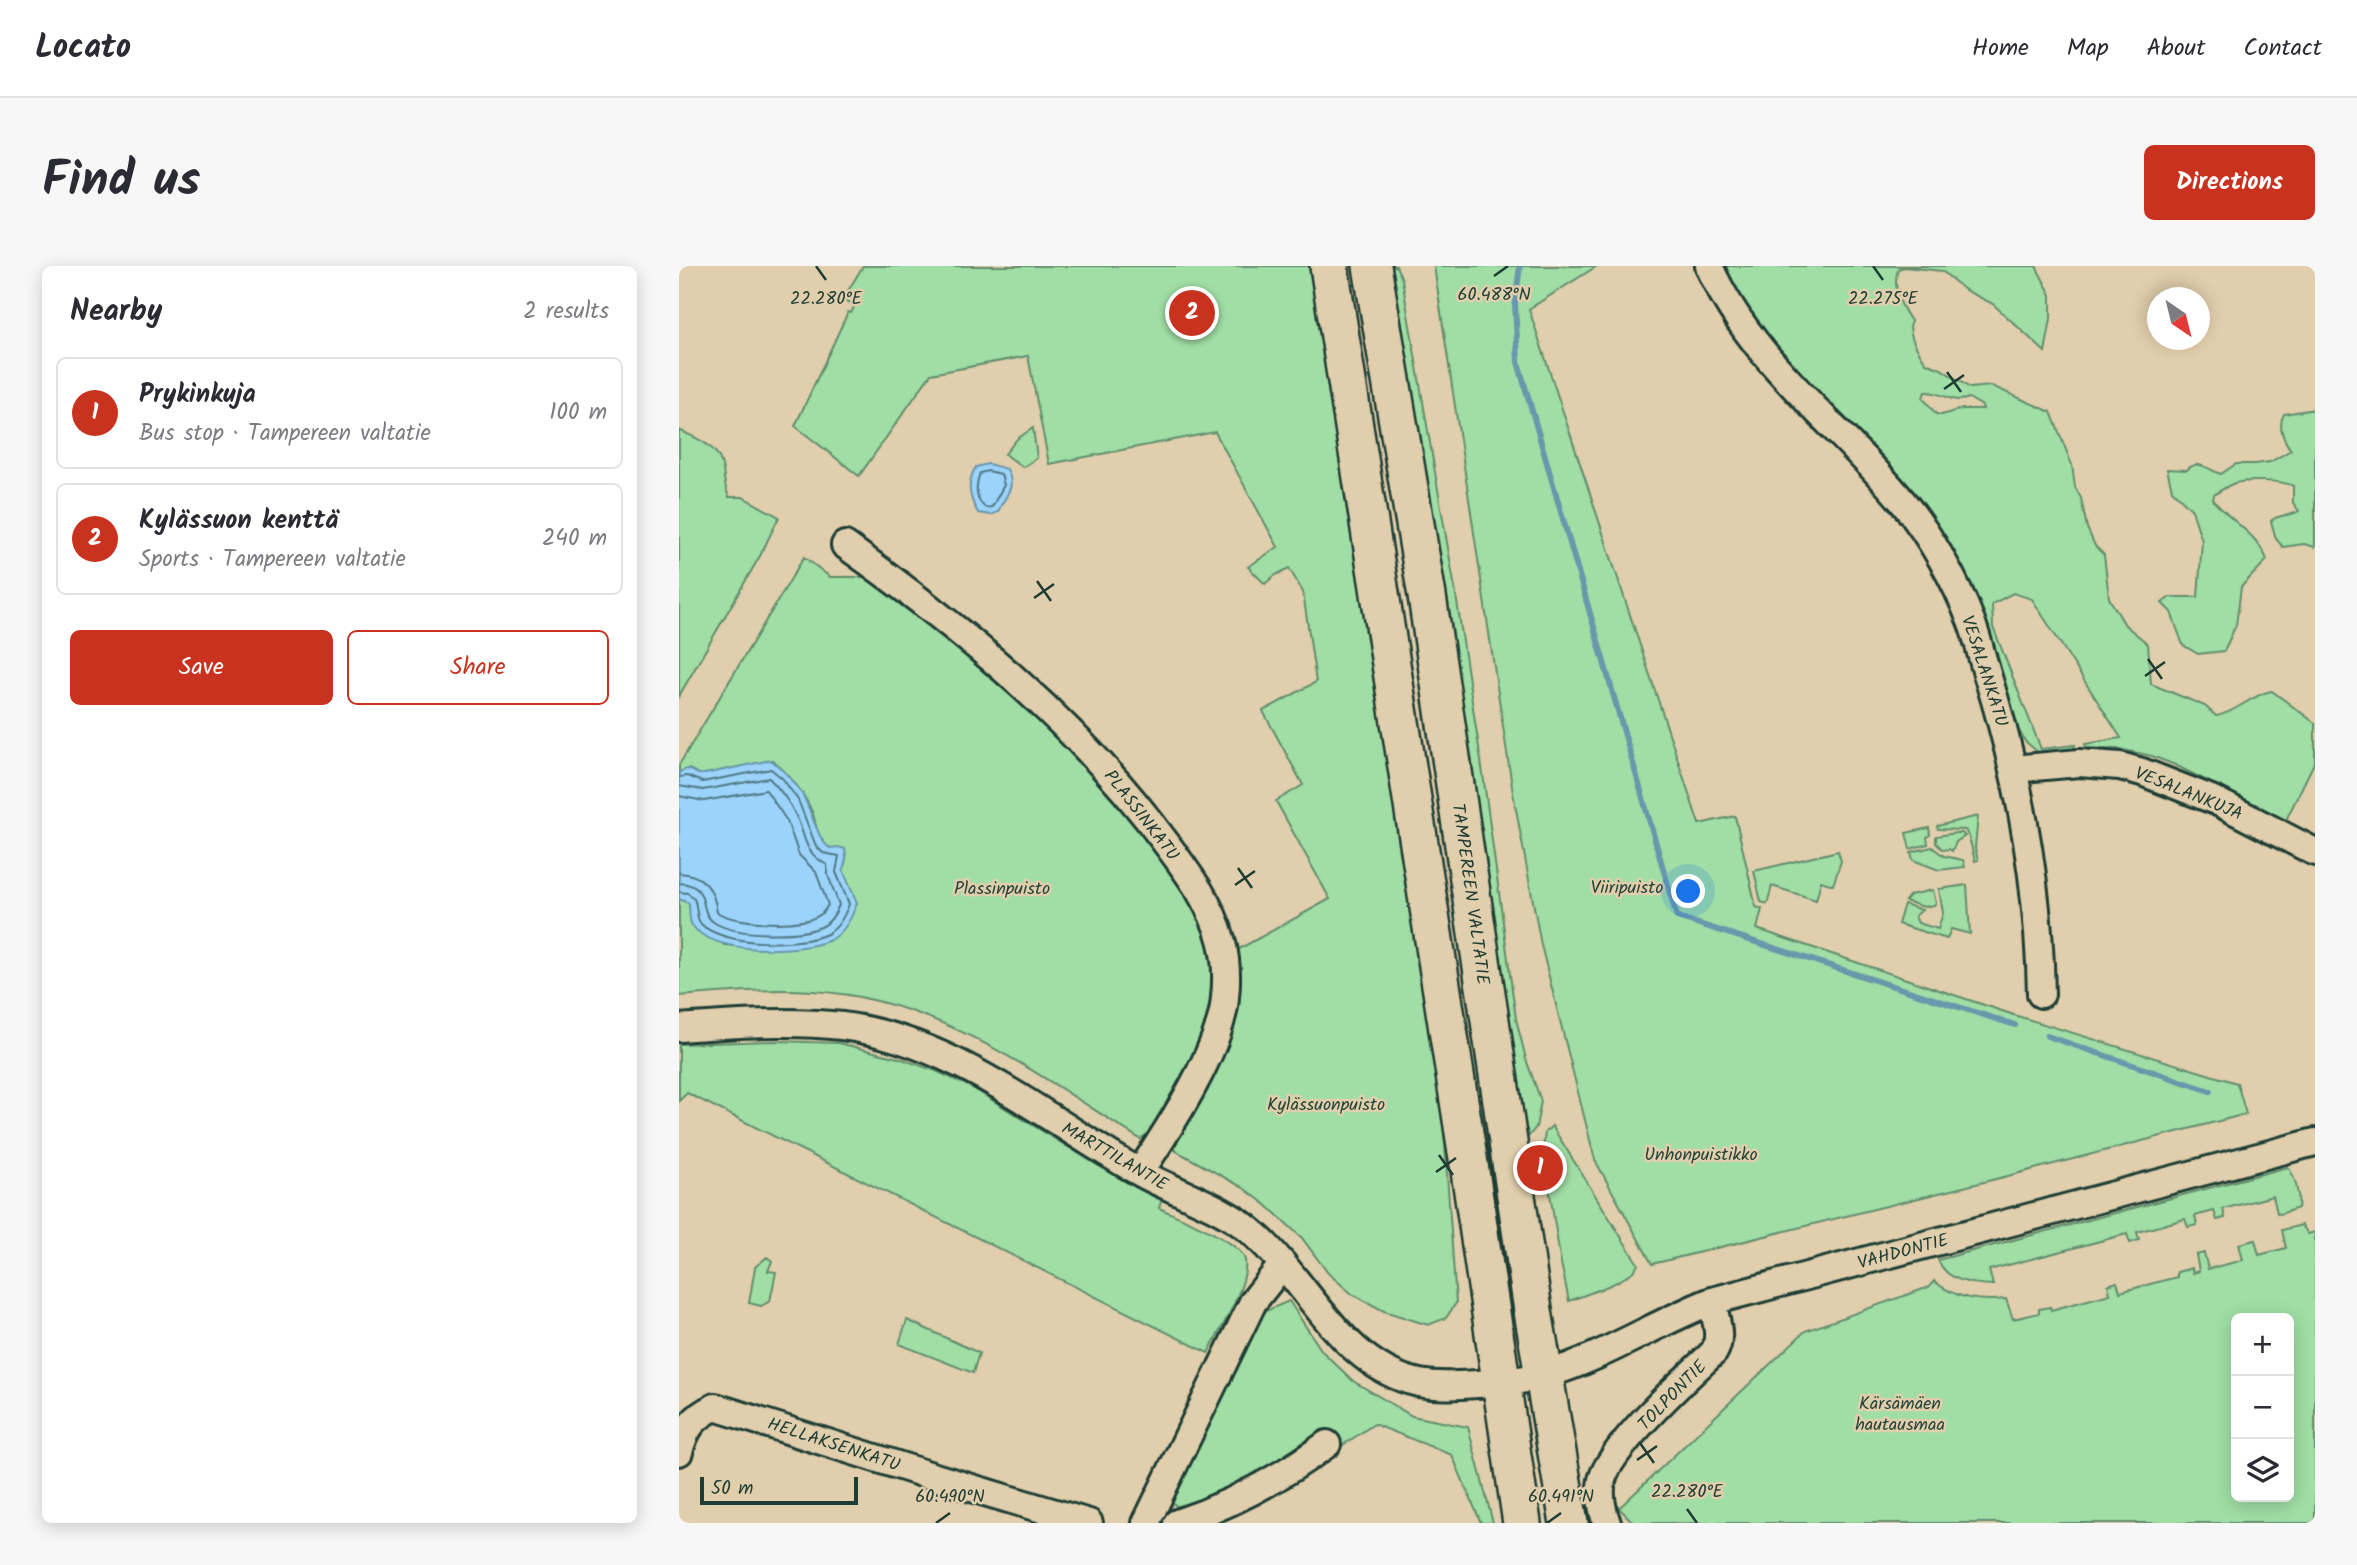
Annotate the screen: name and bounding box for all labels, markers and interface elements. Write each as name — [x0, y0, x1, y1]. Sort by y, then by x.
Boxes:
text: Locato — [35, 22, 131, 75]
text: Home — [1972, 29, 2029, 68]
text: Map — [2067, 29, 2109, 68]
text: About — [2147, 29, 2205, 68]
text: Contact — [2243, 29, 2322, 68]
text: Find us — [42, 143, 200, 221]
button: Directions — [2144, 145, 2315, 220]
text: 60.488°N — [1457, 281, 1531, 310]
text: 22.280°E — [790, 285, 863, 314]
text: 22.275°E — [1848, 285, 1919, 314]
pin: 2 — [1169, 287, 1215, 339]
north arrow — [2147, 287, 2210, 350]
text: Nearby — [70, 288, 162, 336]
text: 2 results — [523, 294, 609, 330]
text: Prykinkuja — [139, 374, 256, 416]
text: 1 — [92, 395, 98, 431]
text: 100 m — [549, 395, 607, 431]
text: Bus stop · Tampereen valtatie — [139, 416, 431, 452]
text: Kylässuon kenttä — [139, 500, 339, 542]
text: 2 — [88, 521, 102, 557]
text: 240 m — [542, 521, 607, 557]
text: Sports · Tampereen valtatie — [139, 542, 406, 578]
street label: VESALANKATU — [1952, 612, 2015, 731]
button: Save — [70, 630, 333, 705]
button: Share — [347, 630, 609, 705]
street label: VESALANKUJA — [2130, 760, 2247, 829]
street label: PLASSINKATU — [1096, 764, 1186, 868]
street label: TAMPEREEN VALTATIE — [1442, 802, 1497, 987]
park label: Viiripuisto — [1591, 874, 1663, 903]
your location — [1671, 874, 1705, 908]
park label: Plassinpuisto — [954, 875, 1050, 904]
park label: Kylässuonpuisto — [1267, 1091, 1385, 1120]
street label: MARTTILANTIE — [1055, 1115, 1174, 1200]
park label: Unhonpuistikko — [1644, 1141, 1758, 1170]
pin: 1 — [1517, 1142, 1563, 1194]
street label: VAHDONTIE — [1855, 1226, 1953, 1279]
map controls — [2231, 1313, 2294, 1502]
button: + — [2231, 1313, 2294, 1376]
street label: TOLPONTIE — [1632, 1354, 1715, 1438]
button: − — [2231, 1376, 2294, 1439]
park label: Kärsämäen hautausmaa — [1855, 1390, 1945, 1440]
street label: HELLAKSENKATU — [763, 1410, 904, 1481]
button: layers — [2231, 1439, 2294, 1502]
scale bar — [700, 1474, 857, 1506]
text: 50 m — [711, 1474, 753, 1504]
text: 22.280°E — [1651, 1478, 1724, 1507]
text: 60.490°N — [915, 1483, 985, 1512]
text: 60.491°N — [1528, 1483, 1594, 1512]

